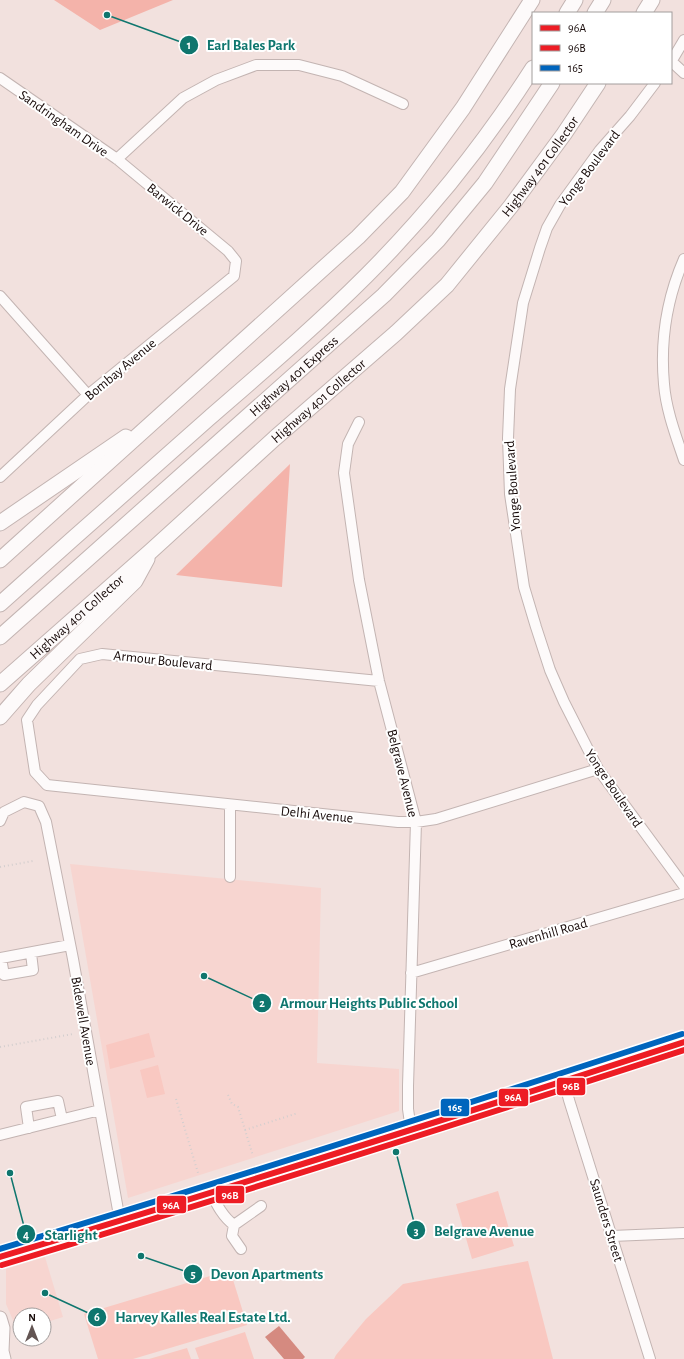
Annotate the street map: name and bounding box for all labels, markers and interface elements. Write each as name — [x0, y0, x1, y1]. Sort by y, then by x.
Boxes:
legend — [532, 12, 672, 84]
text: 96A — [568, 22, 586, 34]
callout: Earl Bales Park — [179, 31, 303, 58]
text: Earl Bales Park — [207, 38, 296, 53]
text: 1 — [187, 39, 191, 51]
text: 96B — [568, 42, 586, 54]
text: 165 — [568, 62, 583, 74]
street label: Sandringham Drive — [16, 88, 111, 160]
street label: Highway 401 Collector — [499, 114, 582, 220]
street label: Yonge Boulevard — [557, 128, 623, 209]
street label: Barwick Drive — [144, 181, 211, 239]
street label: Highway 401 Express — [247, 334, 341, 419]
street label: Bombay Avenue — [82, 336, 159, 403]
street label: Highway 401 Collector — [269, 356, 369, 446]
street label: Yonge Boulevard — [503, 440, 523, 532]
street label: Highway 401 Collector — [28, 572, 127, 662]
street label: Armour Boulevard — [113, 649, 213, 673]
street label: Belgrave Avenue — [384, 728, 420, 819]
street label: Yonge Boulevard — [582, 747, 644, 830]
street label: Delhi Avenue — [280, 804, 354, 826]
street label: Ravenhill Road — [507, 916, 589, 952]
street label: Bidewell Avenue — [68, 975, 98, 1067]
callout: Armour Heights Public School — [252, 989, 466, 1016]
text: Armour Heights Public School — [280, 996, 458, 1011]
text: 2 — [259, 997, 265, 1009]
line badge: 96B — [556, 1077, 586, 1096]
text: 96B — [563, 1081, 580, 1092]
line badge: 96A — [498, 1088, 529, 1107]
text: 96A — [504, 1092, 522, 1103]
line badge: 165 — [440, 1098, 470, 1117]
text: 165 — [448, 1102, 462, 1113]
street label: Saunders Street — [587, 1177, 625, 1264]
line badge: 96B — [215, 1185, 245, 1204]
text: 96B — [222, 1190, 239, 1201]
line badge: 96A — [156, 1195, 187, 1214]
text: 96A — [162, 1200, 180, 1211]
callout: Belgrave Avenue — [406, 1217, 542, 1244]
callout: Starlight — [16, 1221, 106, 1248]
text: Belgrave Avenue — [434, 1224, 534, 1239]
text: 3 — [413, 1225, 419, 1237]
text: Starlight — [44, 1228, 98, 1243]
text: 4 — [23, 1229, 29, 1241]
callout: Devon Apartments — [183, 1261, 332, 1288]
text: Devon Apartments — [211, 1267, 324, 1282]
text: 5 — [190, 1268, 196, 1280]
callout: Harvey Kalles Real Estate Ltd. — [87, 1304, 298, 1331]
north arrow — [12, 1307, 52, 1347]
text: Harvey Kalles Real Estate Ltd. — [115, 1310, 291, 1325]
text: 6 — [94, 1311, 100, 1323]
text: N — [28, 1312, 36, 1323]

